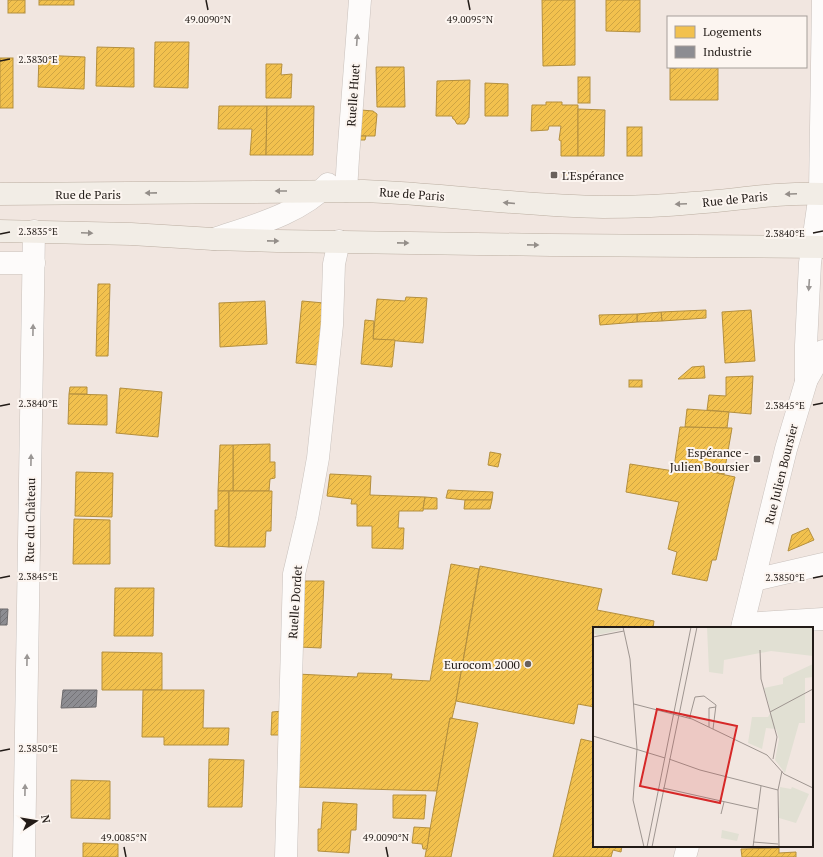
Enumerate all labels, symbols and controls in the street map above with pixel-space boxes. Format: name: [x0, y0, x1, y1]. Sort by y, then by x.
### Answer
text: 49.0090°N: [185, 13, 232, 26]
text: 49.0095°N: [447, 13, 494, 26]
legend: [667, 16, 807, 68]
text: Logements: [703, 24, 762, 39]
one-way arrow: [354, 34, 360, 46]
text: Industrie: [703, 44, 752, 59]
text: 2.3830°E: [18, 53, 58, 66]
street label: Ruelle Huet: [343, 63, 363, 127]
place label: L'Espérance: [562, 168, 624, 183]
marker: L'Espérance: [549, 170, 559, 180]
street label: Rue de Paris: [379, 184, 445, 204]
street label: Rue de Paris: [55, 187, 121, 202]
one-way arrow: [274, 188, 287, 194]
street label: Rue de Paris: [702, 188, 768, 210]
one-way arrow: [145, 190, 157, 197]
one-way arrow: [784, 191, 797, 197]
one-way arrow: [503, 200, 515, 206]
one-way arrow: [674, 201, 687, 207]
text: 2.3835°E: [18, 225, 58, 238]
text: 2.3840°E: [765, 227, 805, 240]
one-way arrow: [81, 230, 94, 236]
one-way arrow: [267, 237, 279, 244]
one-way arrow: [397, 240, 410, 246]
one-way arrow: [527, 242, 540, 248]
one-way arrow: [805, 279, 812, 292]
one-way arrow: [30, 323, 36, 336]
text: 2.3840°E: [18, 397, 58, 410]
text: 2.3845°E: [765, 399, 805, 412]
street label: Rue Julien Boursier: [761, 422, 801, 526]
place label: Espérance - Julien Boursier: [670, 445, 749, 474]
one-way arrow: [27, 454, 34, 466]
marker: Espérance - Julien Boursier: [752, 454, 762, 464]
street label: Rue du Château: [22, 478, 38, 562]
street label: Ruelle Dordet: [285, 564, 305, 639]
text: 2.3845°E: [18, 570, 58, 583]
text: 2.3850°E: [765, 571, 805, 584]
inset map: [593, 627, 813, 847]
one-way arrow: [24, 653, 30, 666]
place label: Eurocom 2000: [444, 657, 520, 672]
marker: Eurocom 2000: [523, 659, 533, 669]
text: 2.3850°E: [18, 742, 58, 755]
one-way arrow: [22, 783, 28, 796]
north arrow: [16, 801, 56, 841]
text: N: [38, 813, 54, 825]
text: 49.0085°N: [101, 831, 148, 844]
text: 49.0090°N: [363, 831, 410, 844]

